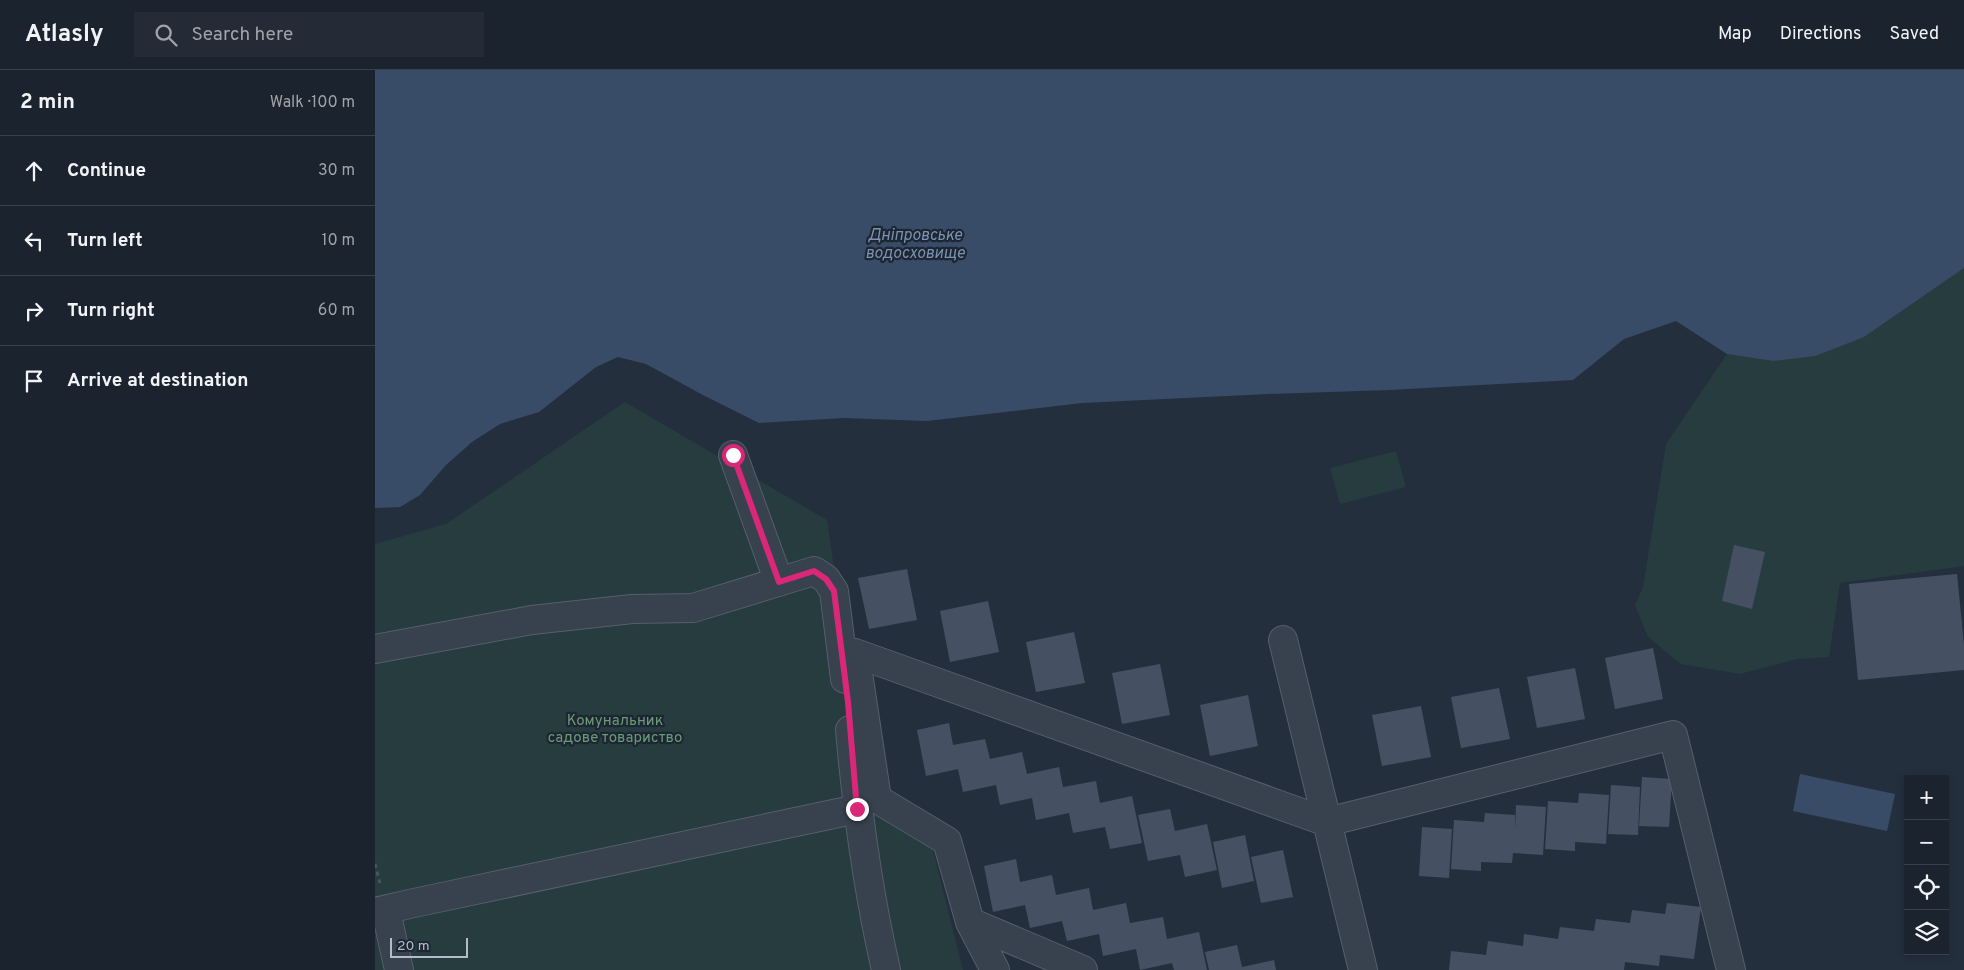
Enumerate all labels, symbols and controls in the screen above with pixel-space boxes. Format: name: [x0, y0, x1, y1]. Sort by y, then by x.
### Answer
search box: [134, 12, 484, 57]
text: Atlasly: [25, 20, 104, 50]
icon: search: [152, 21, 180, 49]
text: Search here: [192, 23, 293, 47]
text: Map: [1718, 23, 1752, 46]
text: Directions: [1780, 23, 1862, 46]
text: Saved: [1890, 23, 1939, 46]
text: 2 min: [20, 89, 75, 116]
text: Walk · 100 m: [270, 93, 355, 113]
icon: ahead: [20, 157, 48, 185]
text: Continue: [67, 159, 146, 183]
text: 30 m: [318, 161, 355, 181]
water label: Дніпровське водосховище: [865, 226, 965, 264]
icon: left: [20, 227, 48, 255]
text: Turn left: [67, 229, 143, 253]
text: 10 m: [321, 231, 355, 251]
icon: right: [20, 297, 48, 325]
text: Turn right: [67, 299, 155, 323]
text: 60 m: [318, 301, 355, 321]
icon: arrive: [20, 367, 48, 395]
text: Arrive at destination: [67, 369, 248, 393]
route start: [722, 444, 745, 467]
park label: Комунальник садове товариство: [548, 712, 682, 748]
map controls: [1904, 775, 1949, 955]
button: +: [1904, 775, 1949, 820]
route end: [846, 798, 869, 821]
button: −: [1904, 820, 1949, 865]
button: locate: [1904, 865, 1949, 910]
button: layers: [1904, 910, 1949, 955]
scale bar: [390, 935, 467, 958]
text: 20 m: [397, 938, 430, 955]

